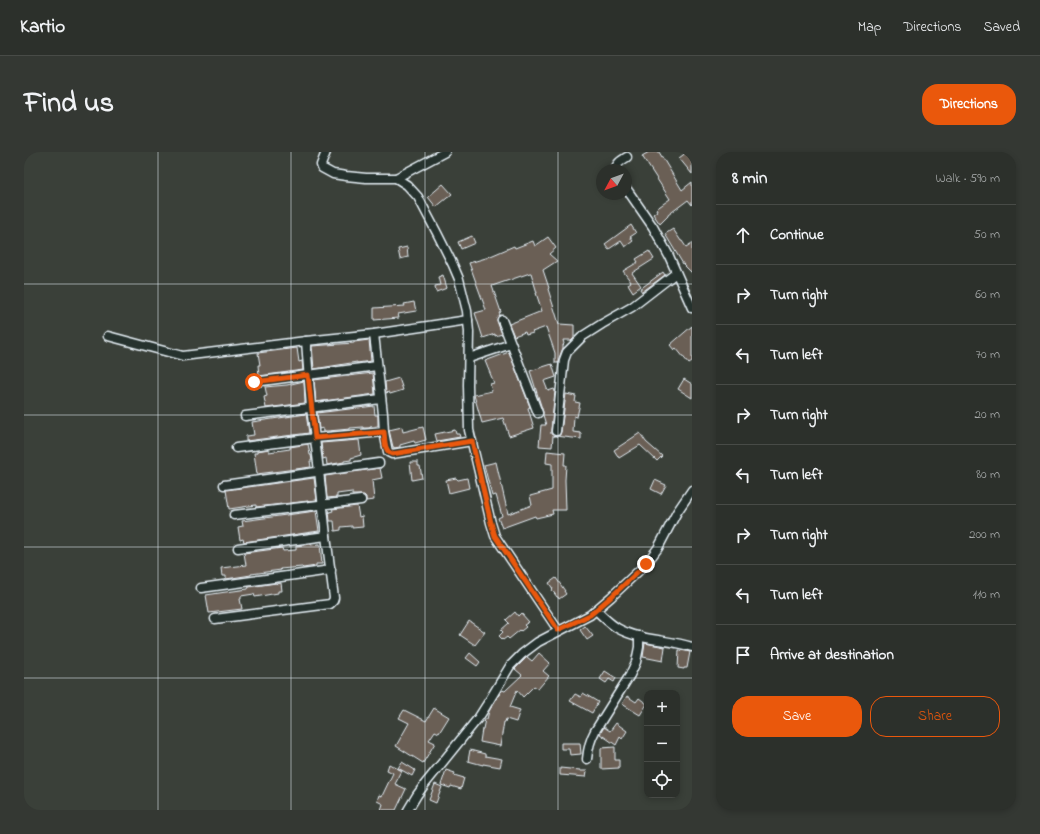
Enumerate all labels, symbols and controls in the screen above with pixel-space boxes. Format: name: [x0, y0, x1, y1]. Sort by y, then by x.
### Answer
text: Kartio: [20, 14, 65, 41]
text: Map: [858, 17, 881, 38]
text: Directions: [903, 17, 961, 38]
text: Saved: [983, 17, 1020, 38]
text: Find us: [24, 84, 114, 125]
button: Directions: [922, 84, 1016, 125]
north arrow: [596, 164, 632, 200]
text: 8 min: [732, 166, 767, 191]
text: Walk · 590 m: [935, 169, 1000, 188]
icon: ahead: [732, 224, 754, 246]
text: Continue: [770, 224, 824, 246]
text: 50 m: [974, 225, 1000, 244]
icon: right: [732, 284, 754, 306]
text: Turn right: [770, 284, 828, 306]
text: 60 m: [975, 285, 1000, 304]
icon: left: [732, 344, 754, 366]
text: Turn left: [770, 344, 823, 366]
text: 70 m: [976, 345, 1000, 364]
route start: [245, 373, 263, 391]
icon: right: [732, 404, 754, 426]
text: Turn right: [770, 404, 828, 426]
text: 20 m: [975, 405, 1000, 424]
icon: left: [732, 464, 754, 486]
text: Turn left: [770, 464, 823, 486]
text: 80 m: [976, 465, 1000, 484]
icon: right: [732, 524, 754, 546]
text: Turn right: [770, 524, 828, 546]
text: 200 m: [969, 525, 1000, 544]
route end: [637, 555, 655, 573]
icon: left: [732, 584, 754, 606]
text: Turn left: [770, 584, 823, 606]
text: 110 m: [973, 585, 1000, 604]
icon: arrive: [732, 644, 754, 666]
text: Arrive at destination: [770, 644, 894, 666]
map controls: [644, 690, 680, 798]
button: +: [644, 690, 680, 726]
button: Save: [732, 696, 862, 737]
button: Share: [870, 696, 1000, 737]
button: −: [644, 726, 680, 762]
button: locate: [644, 762, 680, 798]

